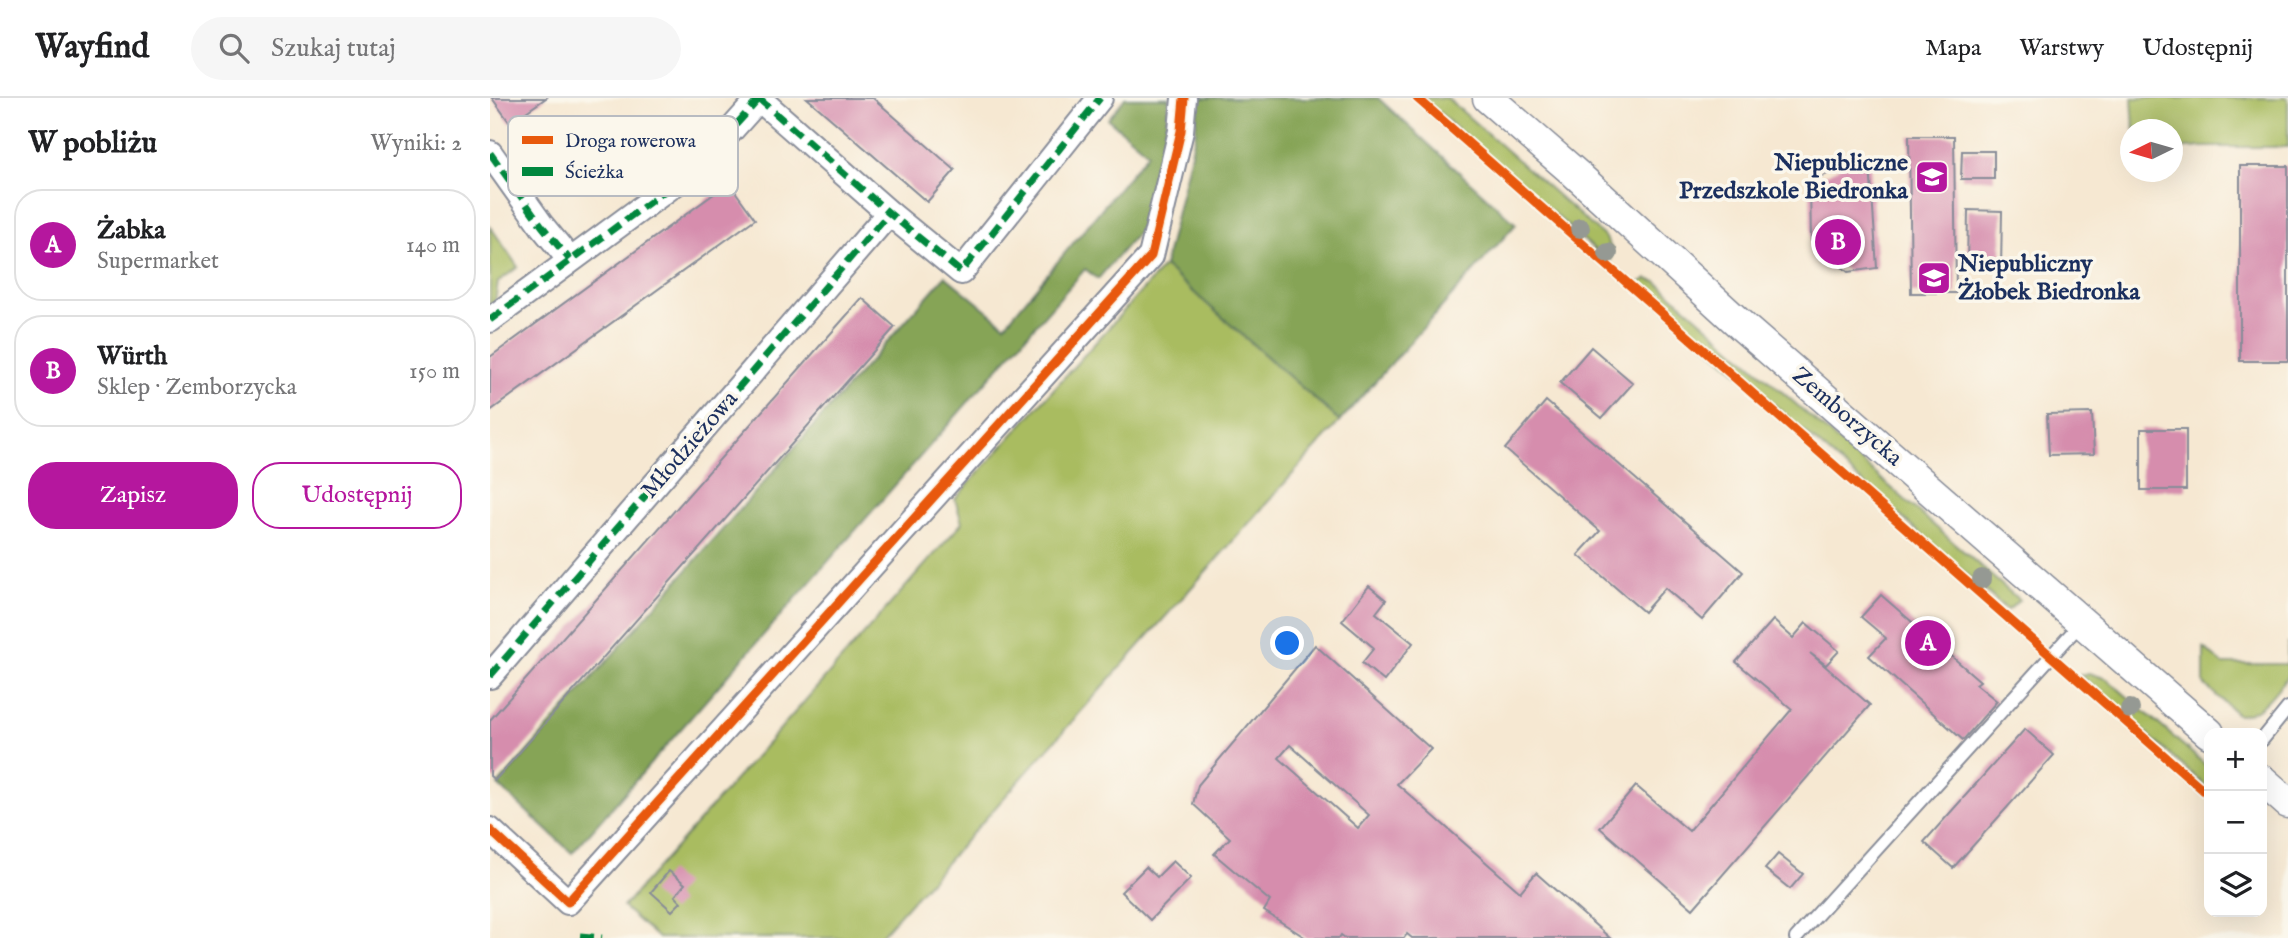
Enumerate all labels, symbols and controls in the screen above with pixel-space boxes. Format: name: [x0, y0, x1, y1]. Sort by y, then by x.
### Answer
search box: [191, 17, 681, 80]
text: Wayfind: [35, 27, 149, 69]
icon: search: [215, 29, 253, 67]
text: Szukaj tutaj: [271, 32, 396, 65]
text: Mapa: [1925, 33, 1981, 64]
text: Warstwy: [2019, 33, 2104, 64]
text: Udostępnij: [2142, 33, 2253, 64]
legend: [508, 116, 738, 196]
north arrow: [2120, 119, 2183, 182]
text: W pobliżu: [28, 125, 157, 163]
text: Wyniki: 2: [370, 129, 462, 158]
text: Droga rowerowa: [565, 130, 697, 154]
place label: Niepubliczne Przedszkole Biedronka: [1679, 148, 1909, 207]
school or university icon: Niepubliczne Przedszkole Biedronka: [1913, 158, 1951, 196]
text: Ścieżka: [565, 160, 625, 185]
text: Żabka: [97, 214, 165, 247]
pin: B: [1815, 216, 1861, 268]
text: A: [45, 231, 61, 260]
text: 140 m: [406, 231, 460, 260]
text: Supermarket: [97, 247, 219, 276]
place label: Niepubliczny Żłobek Biedronka: [1957, 249, 2140, 308]
school or university icon: Niepubliczny Żłobek Biedronka: [1915, 259, 1953, 297]
text: Würth: [97, 340, 167, 373]
text: B: [45, 357, 61, 386]
text: 150 m: [409, 357, 460, 386]
street label: Zemborzycka: [1785, 360, 1909, 474]
text: Sklep · Zemborzycka: [97, 373, 297, 402]
street label: Młodzieżowa: [635, 384, 746, 505]
button: Zapisz: [28, 462, 238, 529]
button: Udostępnij: [252, 462, 462, 529]
pin: A: [1905, 617, 1951, 669]
your location: [1270, 626, 1304, 660]
map controls: [2204, 728, 2267, 917]
button: +: [2204, 728, 2267, 791]
button: −: [2204, 791, 2267, 854]
button: layers: [2204, 854, 2267, 917]

